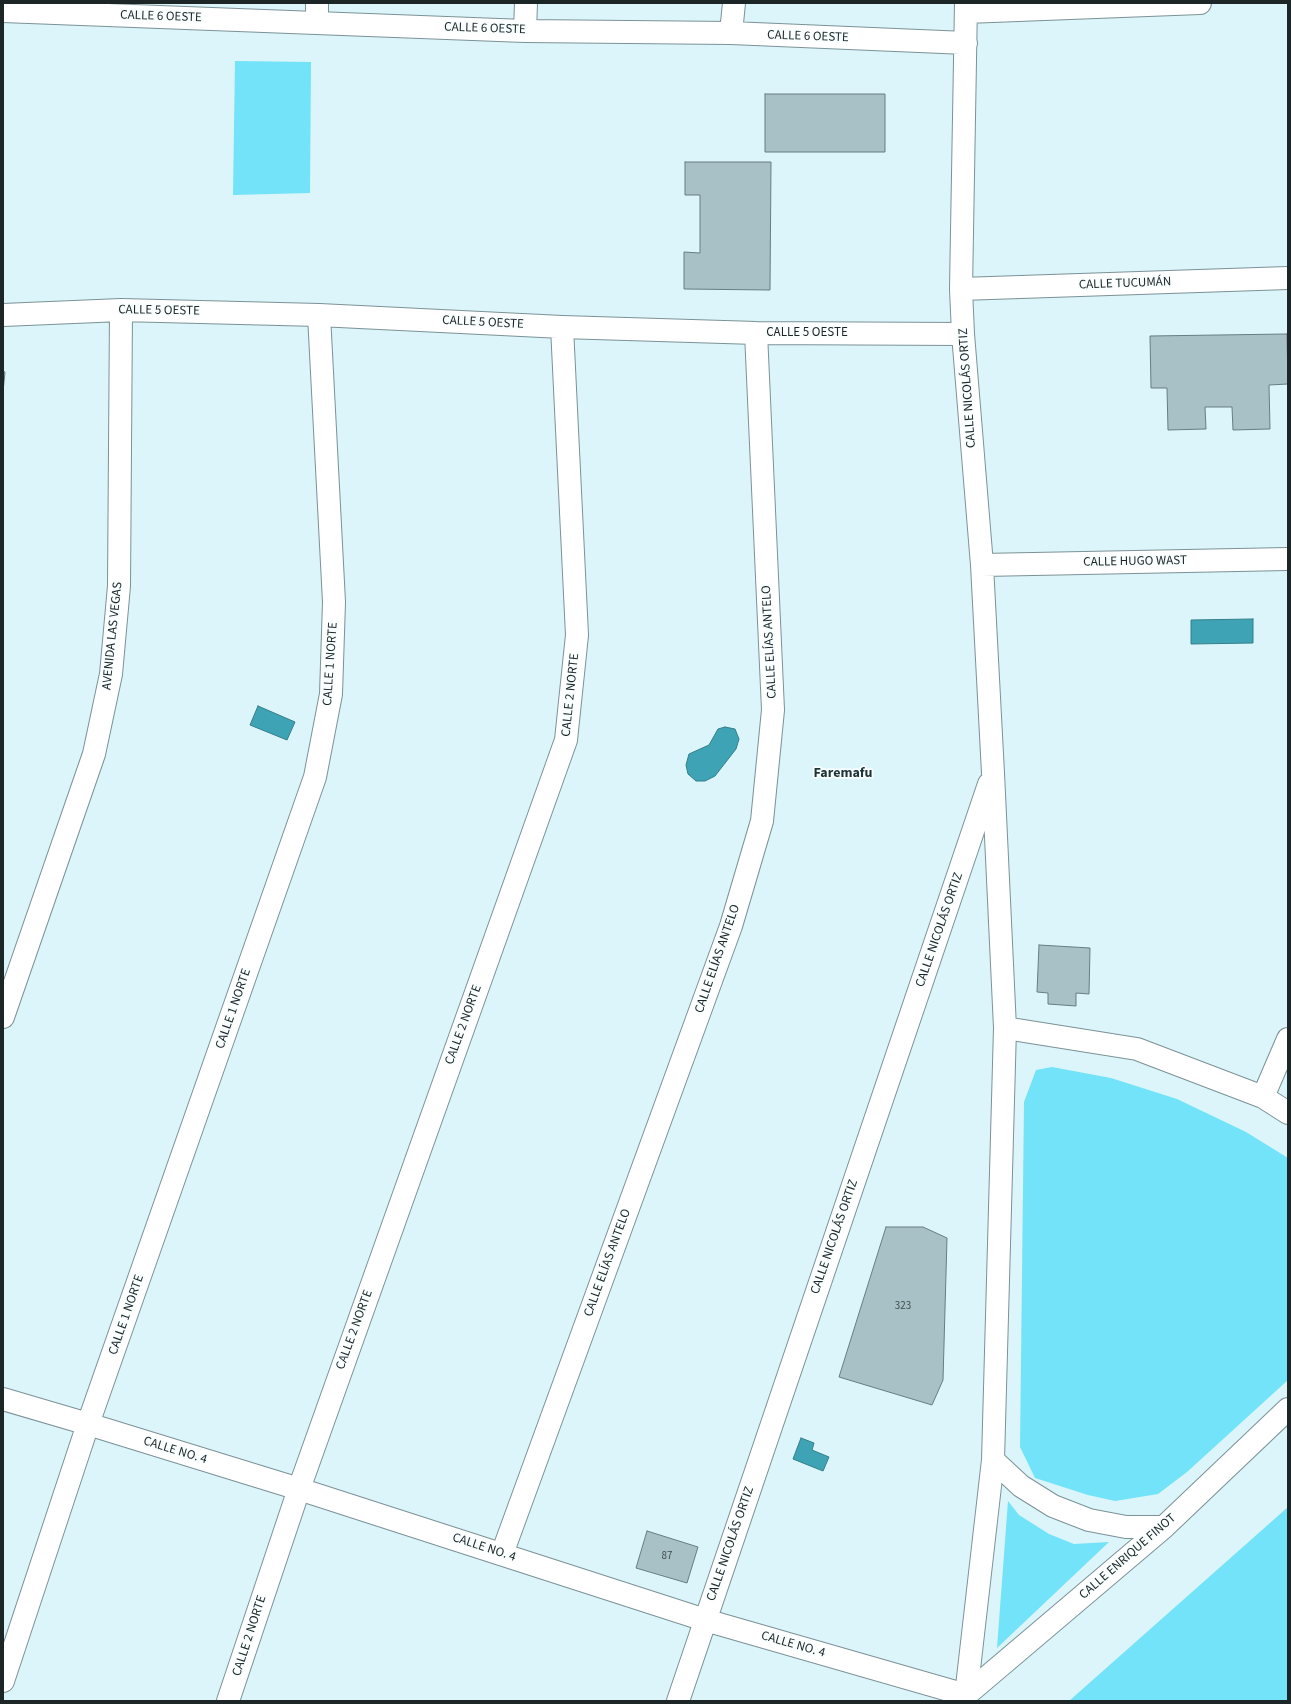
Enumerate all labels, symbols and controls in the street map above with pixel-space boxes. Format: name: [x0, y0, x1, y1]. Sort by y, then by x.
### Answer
street label: CALLE 6 OESTE: [120, 8, 202, 26]
street label: CALLE 6 OESTE: [444, 20, 526, 38]
street label: CALLE 6 OESTE: [767, 28, 849, 46]
street label: CALLE TUCUMÁN: [1079, 275, 1171, 293]
street label: CALLE 5 OESTE: [118, 302, 200, 320]
street label: CALLE 5 OESTE: [442, 313, 524, 333]
street label: CALLE 5 OESTE: [766, 325, 848, 341]
street label: CALLE NICOLÁS ORTIZ: [956, 327, 980, 449]
street label: CALLE HUGO WAST: [1083, 553, 1187, 571]
street label: AVENIDA LAS VEGAS: [100, 581, 126, 691]
street label: CALLE ELÍAS ANTELO: [759, 585, 781, 699]
street label: CALLE 1 NORTE: [320, 622, 342, 706]
street label: CALLE 2 NORTE: [559, 653, 583, 737]
district label: Faremafu: [814, 766, 872, 782]
street label: CALLE NICOLÁS ORTIZ: [913, 871, 967, 989]
street label: CALLE ELÍAS ANTELO: [692, 903, 744, 1015]
street label: CALLE 1 NORTE: [213, 967, 255, 1051]
street label: CALLE 2 NORTE: [442, 983, 486, 1067]
street label: CALLE NICOLÁS ORTIZ: [808, 1178, 862, 1296]
street label: CALLE ELÍAS ANTELO: [581, 1207, 635, 1319]
street label: CALLE 1 NORTE: [106, 1273, 148, 1357]
street label: CALLE 2 NORTE: [333, 1288, 377, 1372]
house number: 323: [895, 1300, 911, 1314]
street label: CALLE NO. 4: [141, 1434, 209, 1468]
street label: CALLE NICOLÁS ORTIZ: [704, 1485, 758, 1603]
street label: CALLE ENRIQUE FINOT: [1077, 1511, 1179, 1603]
street label: CALLE NO. 4: [450, 1530, 518, 1566]
house number: 87: [662, 1550, 672, 1564]
street label: CALLE 2 NORTE: [230, 1594, 270, 1678]
street label: CALLE NO. 4: [759, 1628, 827, 1662]

